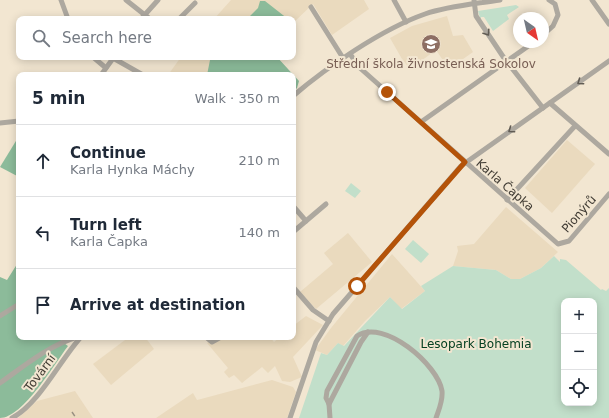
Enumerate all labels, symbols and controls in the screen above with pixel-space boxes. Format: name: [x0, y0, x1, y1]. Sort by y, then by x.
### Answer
north arrow: [513, 12, 549, 48]
search box: [16, 16, 296, 60]
icon: search: [30, 27, 52, 49]
text: Search here: [62, 29, 152, 47]
one-way arrow: [483, 29, 490, 36]
school or university icon: Střední škola živnostenská Sokolov: [420, 33, 442, 55]
place label: Střední škola živnostenská Sokolov: [326, 57, 536, 71]
one-way arrow: [577, 77, 584, 84]
route end: [378, 83, 396, 101]
text: 5 min: [32, 88, 85, 108]
text: Walk · 350 m: [195, 91, 280, 106]
one-way arrow: [509, 125, 516, 132]
text: Continue: [70, 144, 146, 162]
icon: ahead: [32, 150, 54, 172]
text: 210 m: [238, 153, 280, 168]
street label: Karla Čapka: [473, 155, 537, 214]
text: Karla Hynka Máchy: [70, 162, 195, 177]
street label: Pionýrů: [559, 192, 599, 236]
text: Turn left: [70, 216, 142, 234]
icon: left: [32, 222, 54, 244]
text: 140 m: [238, 225, 280, 240]
text: Karla Čapka: [70, 234, 148, 249]
route start: [348, 277, 366, 295]
icon: arrive: [32, 294, 54, 316]
text: Arrive at destination: [70, 296, 245, 314]
map controls: [561, 298, 597, 406]
button: +: [561, 298, 597, 334]
button: −: [561, 334, 597, 370]
park label: Lesopark Bohemia: [420, 337, 532, 351]
street label: Tovární: [21, 351, 59, 395]
button: locate: [561, 370, 597, 406]

